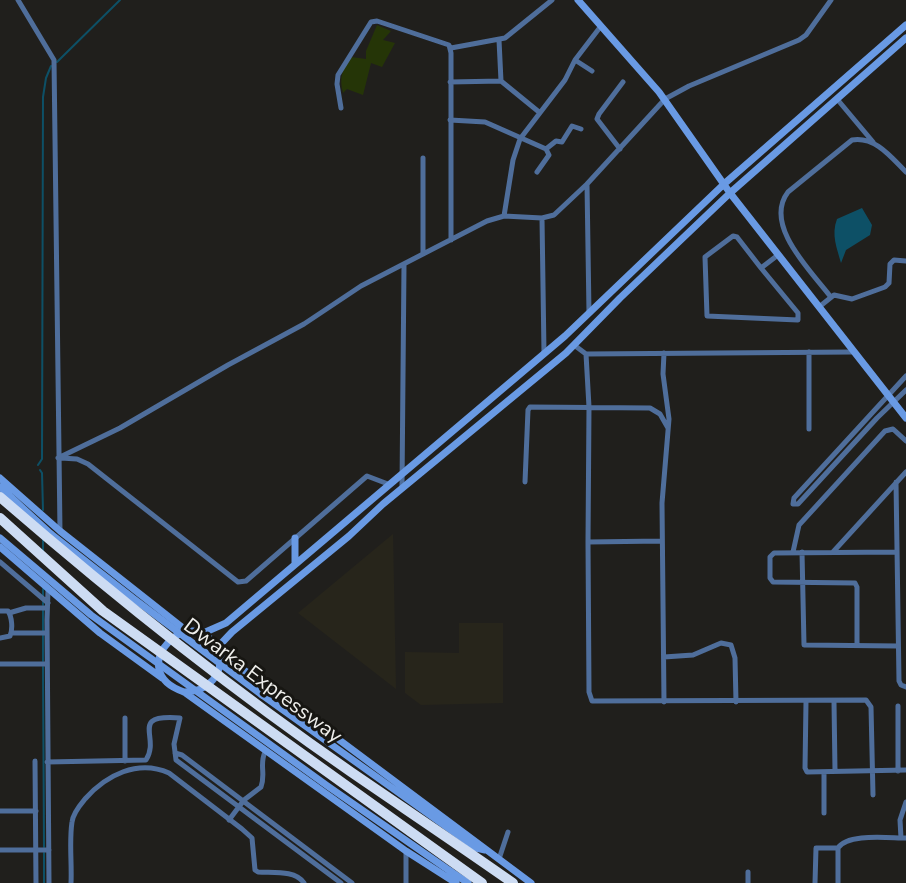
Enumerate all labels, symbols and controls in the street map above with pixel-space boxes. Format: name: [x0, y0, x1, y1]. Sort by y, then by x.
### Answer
street label: Dwarka Expressway: [178, 614, 346, 750]

